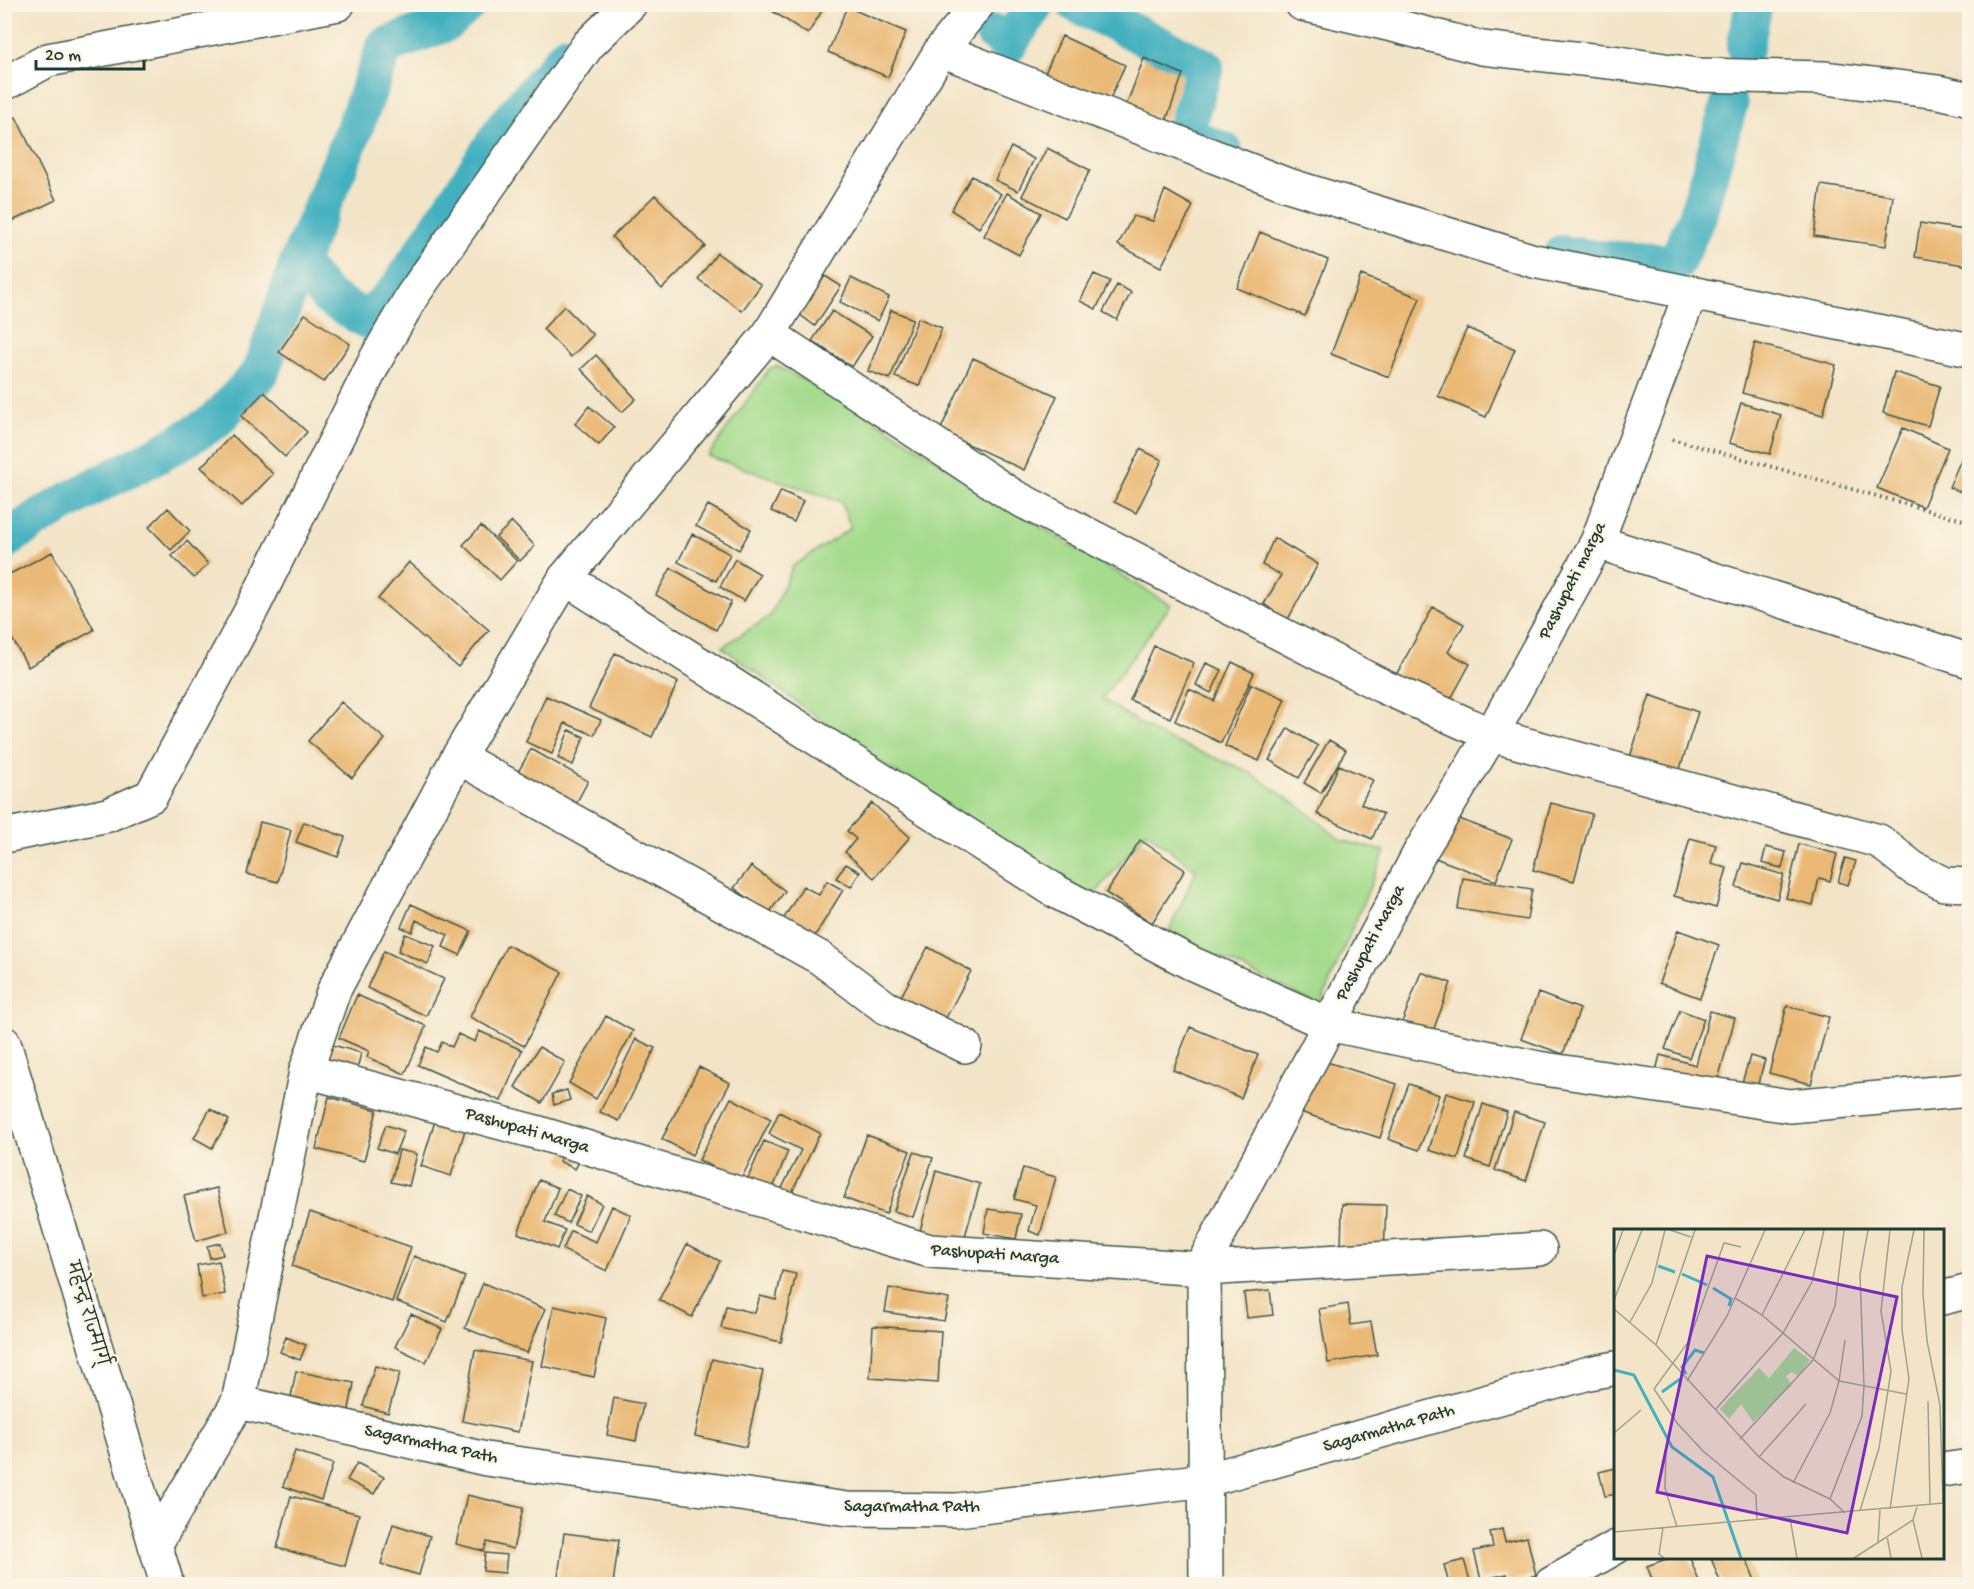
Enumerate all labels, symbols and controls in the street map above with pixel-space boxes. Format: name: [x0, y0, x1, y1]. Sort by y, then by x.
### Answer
scale bar: [36, 33, 144, 71]
text: 20 m: [45, 46, 81, 67]
street label: Pashupati marga: [1534, 518, 1612, 644]
street label: Pashupati Marga: [1331, 881, 1411, 1005]
street label: Pashupati Marga: [462, 1103, 592, 1159]
inset map: [1614, 1229, 1944, 1559]
street label: Pashupati Marga: [929, 1240, 1061, 1270]
street label: महेन्द्र राज्मार्ग्: [60, 1256, 120, 1370]
street label: Sagarmatha Path: [1321, 1400, 1458, 1458]
street label: Sagarmatha Path: [362, 1421, 500, 1469]
street label: Sagarmatha Path: [844, 1497, 980, 1518]

